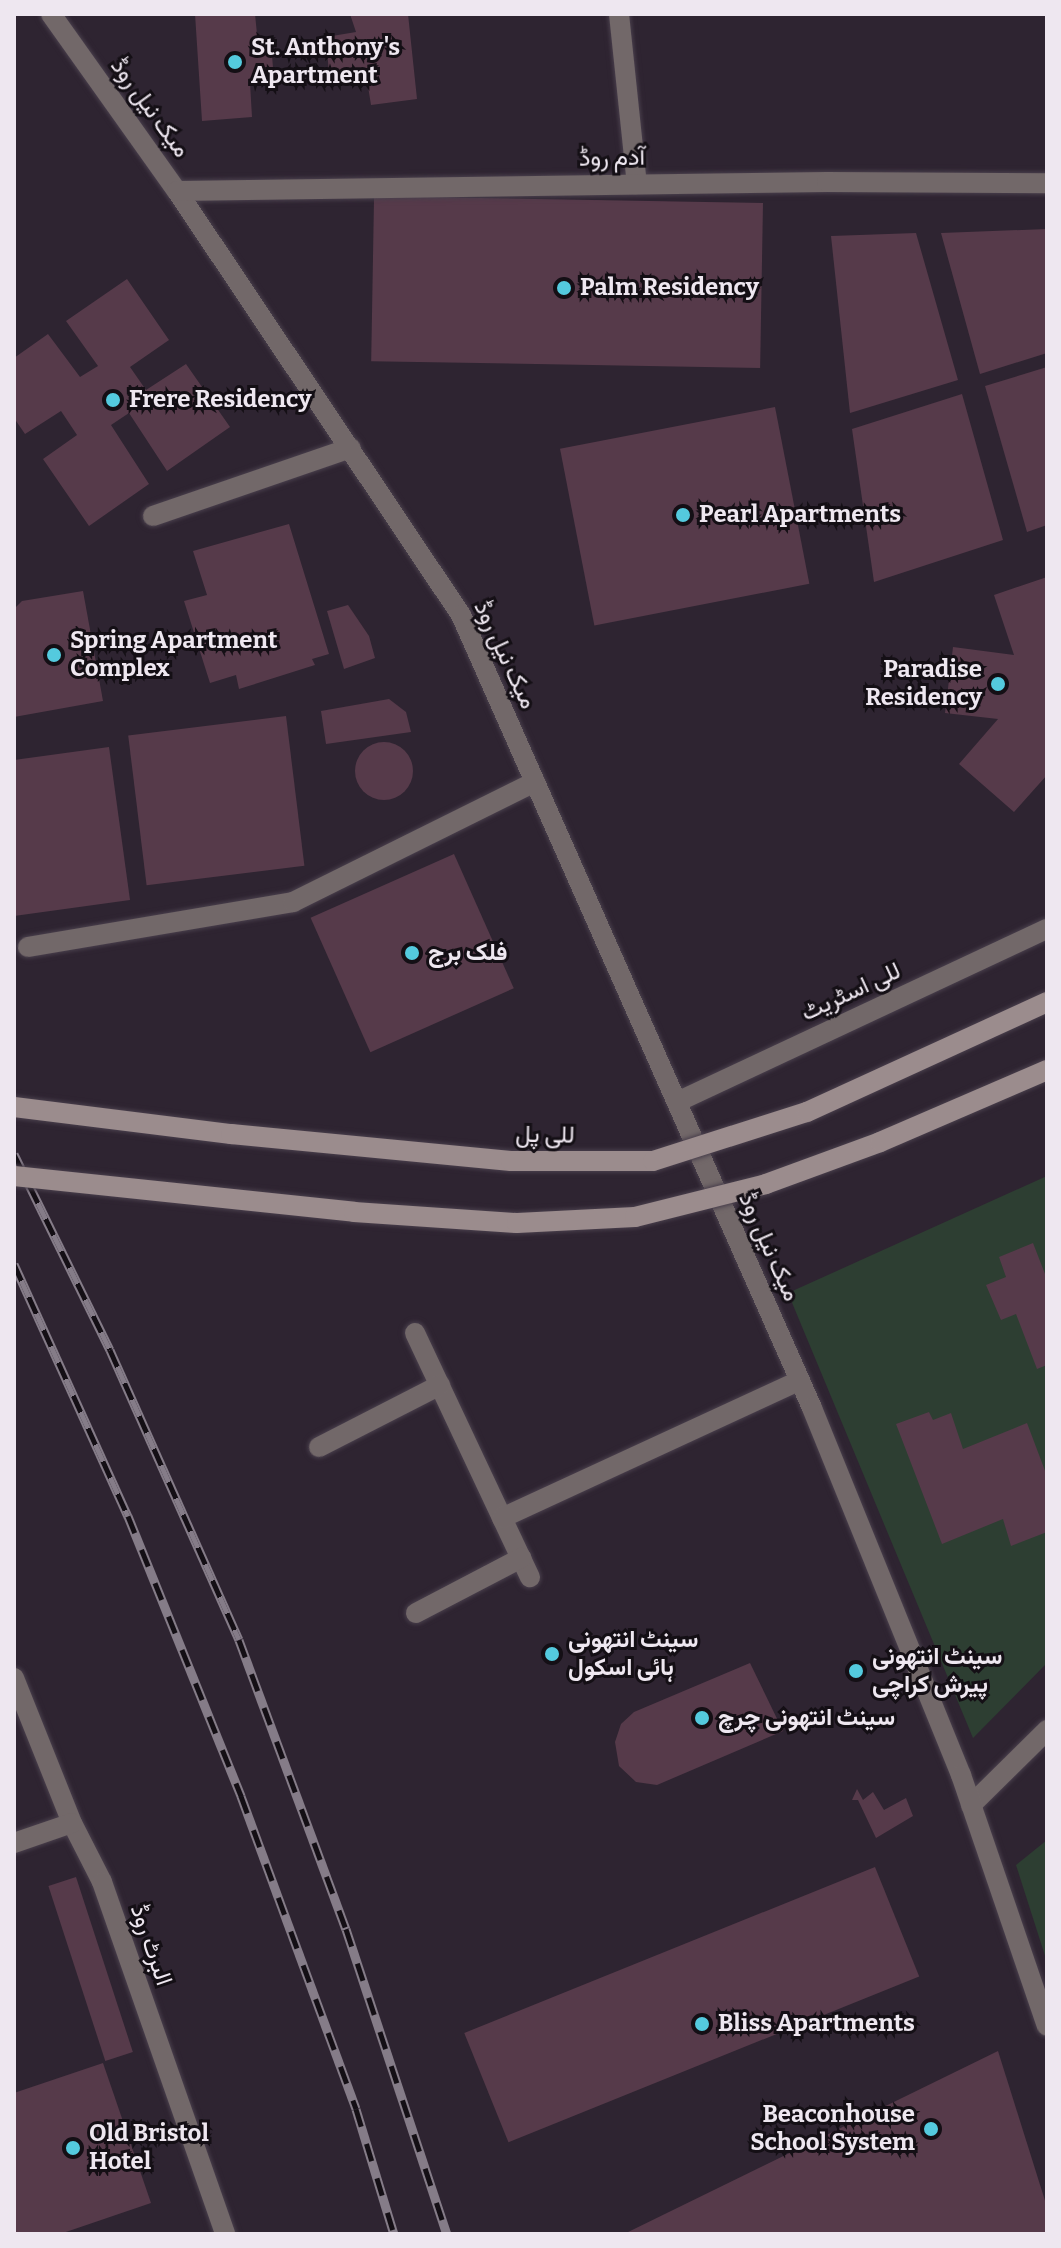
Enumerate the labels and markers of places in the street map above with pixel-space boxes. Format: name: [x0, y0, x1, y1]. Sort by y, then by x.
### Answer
place label: St. Anthony's Apartment: [251, 34, 400, 90]
marker: St. Anthony's Apartment: [226, 53, 244, 71]
place label: Palm Residency: [580, 274, 759, 302]
marker: Palm Residency: [555, 279, 573, 297]
place label: Frere Residency: [129, 386, 312, 414]
marker: Frere Residency: [104, 391, 122, 409]
place label: Pearl Apartments: [699, 501, 901, 529]
marker: Pearl Apartments: [674, 506, 692, 524]
place label: Spring Apartment Complex: [70, 627, 277, 683]
marker: Spring Apartment Complex: [45, 646, 63, 664]
place label: Paradise Residency: [865, 656, 982, 712]
marker: Paradise Residency: [989, 675, 1007, 693]
place label: فلک برج: [428, 939, 507, 967]
marker: فلک برج: [403, 944, 421, 962]
place label: سینٹ انتھونی ہائی اسکول: [568, 1626, 698, 1682]
place label: سینٹ انتھونی پیرش کراچی: [872, 1643, 1002, 1699]
marker: سینٹ انتھونی ہائی اسکول: [543, 1645, 561, 1663]
marker: سینٹ انتھونی پیرش کراچی: [847, 1662, 865, 1680]
place label: سینٹ انتھونی چرچ: [718, 1704, 895, 1732]
marker: سینٹ انتھونی چرچ: [693, 1709, 711, 1727]
place label: Bliss Apartments: [718, 2010, 915, 2038]
marker: Bliss Apartments: [693, 2015, 711, 2033]
place label: Beaconhouse School System: [750, 2101, 915, 2157]
place label: Old Bristol Hotel: [89, 2120, 209, 2176]
marker: Beaconhouse School System: [922, 2120, 940, 2138]
marker: Old Bristol Hotel: [64, 2139, 82, 2157]

